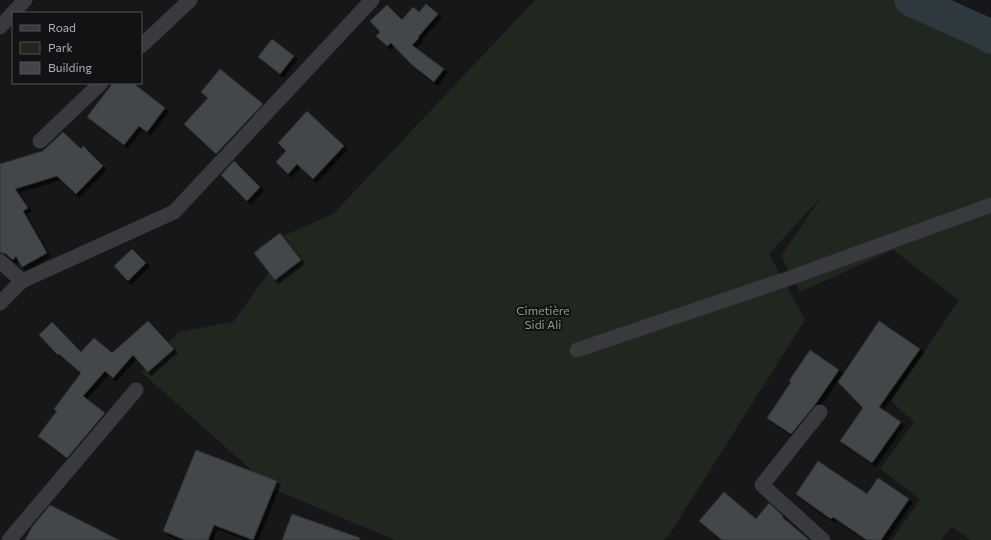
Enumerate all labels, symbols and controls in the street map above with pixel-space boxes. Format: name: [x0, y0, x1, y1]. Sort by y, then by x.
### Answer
legend: [12, 12, 142, 84]
text: Road: [48, 20, 76, 34]
text: Park: [48, 40, 74, 54]
text: Building: [48, 60, 92, 74]
park label: Cimetière Sidi Ali: [516, 303, 570, 331]

